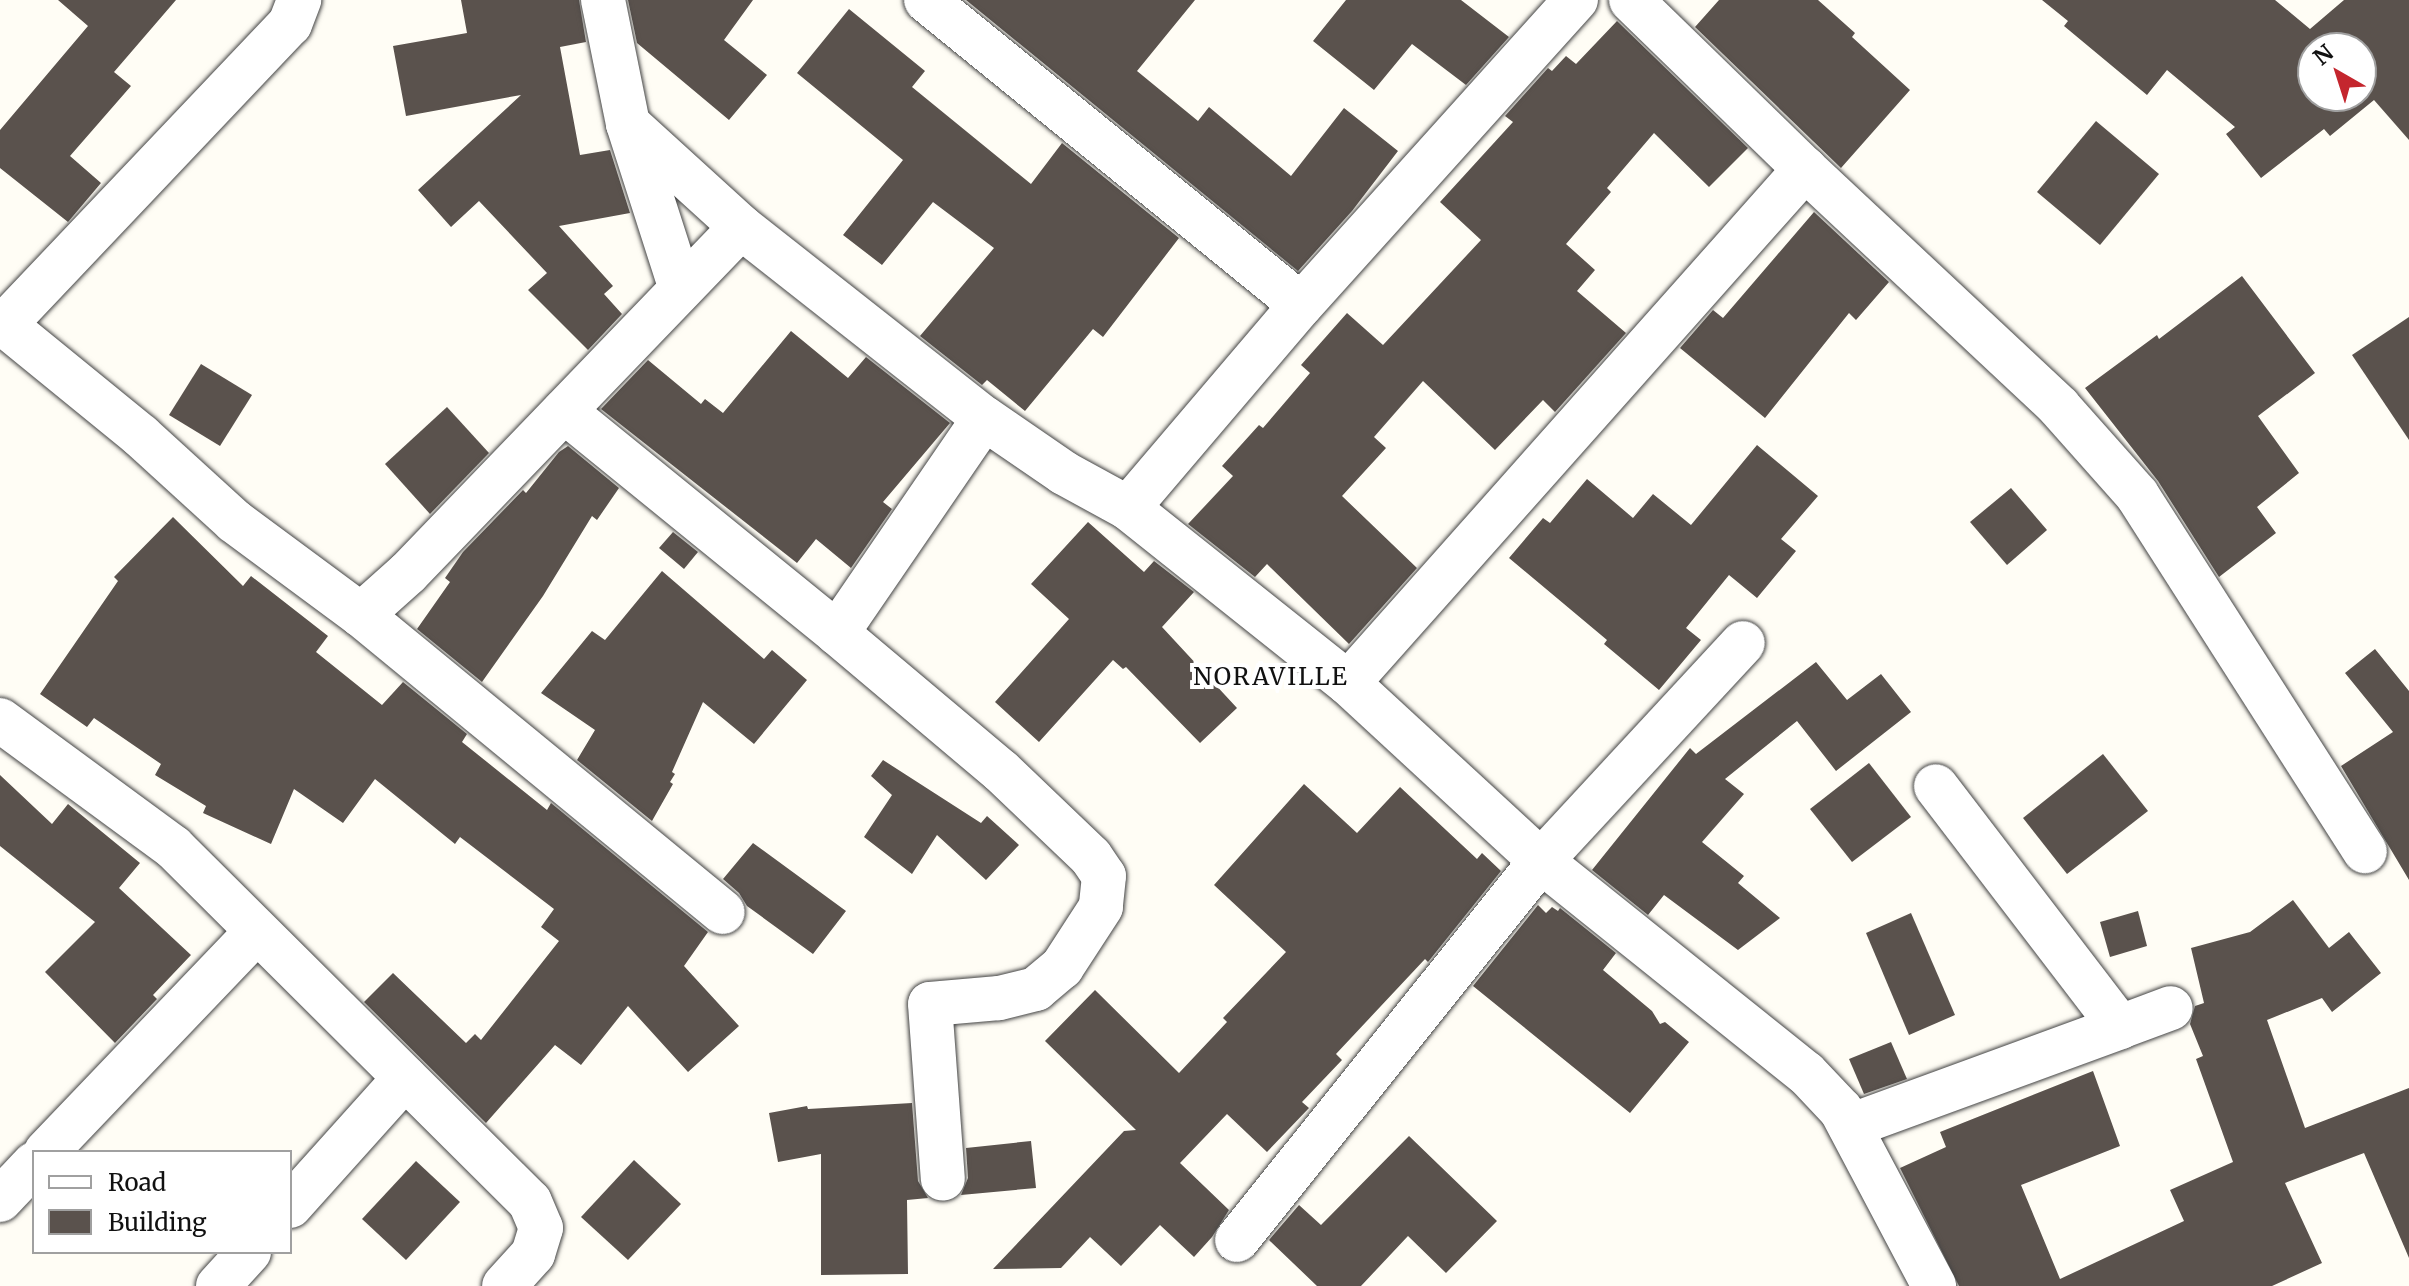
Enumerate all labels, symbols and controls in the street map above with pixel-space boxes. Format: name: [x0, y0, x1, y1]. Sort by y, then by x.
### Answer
north arrow: [2297, 32, 2377, 112]
text: N: [2308, 39, 2339, 71]
district label: NORAVILLE: [1193, 663, 1349, 691]
legend: [32, 1150, 292, 1254]
text: Road: [108, 1167, 166, 1198]
text: Building: [108, 1207, 207, 1238]

